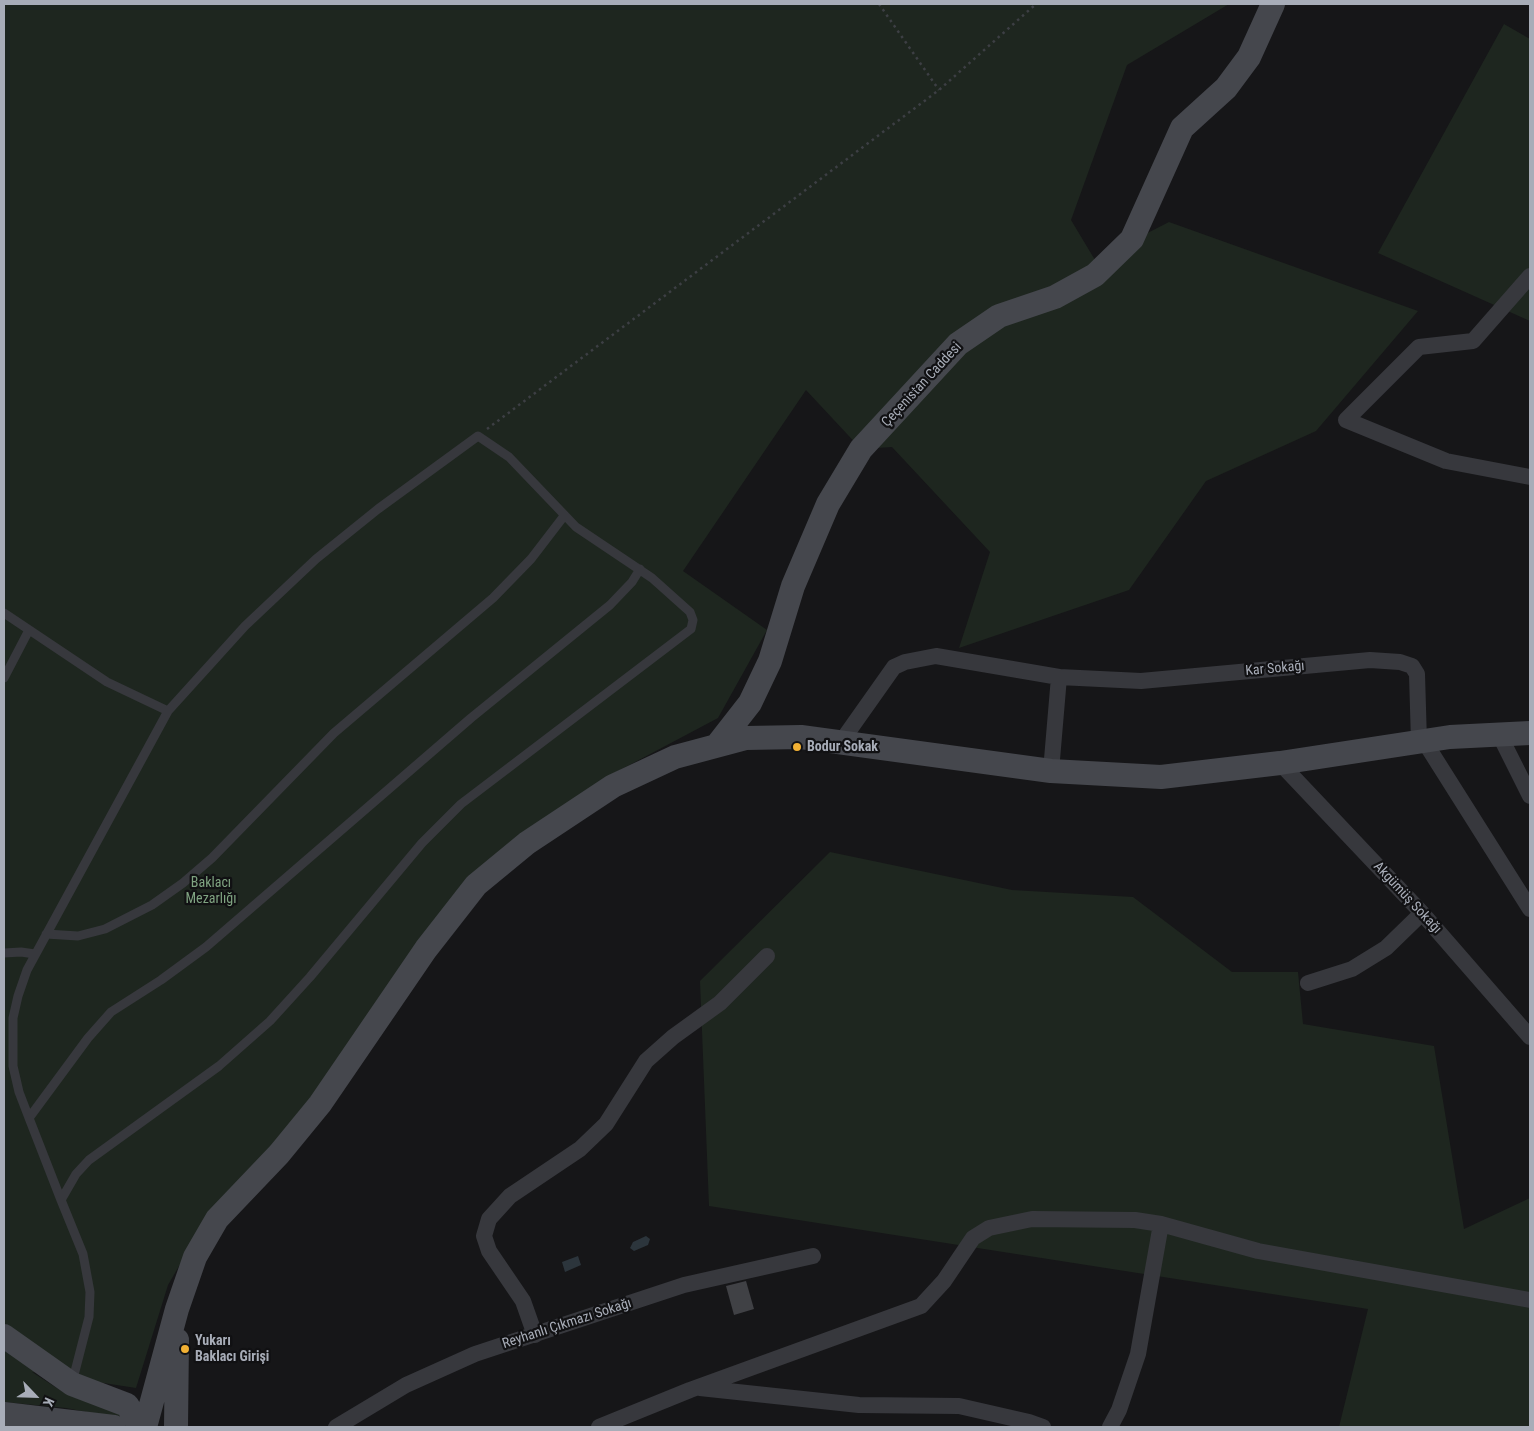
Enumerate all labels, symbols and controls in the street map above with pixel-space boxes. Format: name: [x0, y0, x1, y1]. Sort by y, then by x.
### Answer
street label: Çeçenistan Caddesi: [879, 339, 965, 431]
street label: Kar Sokağı: [1245, 658, 1305, 680]
place label: Bodur Sokak: [807, 739, 878, 755]
marker: Bodur Sokak: [791, 741, 803, 753]
street label: Akgümüş Sokağı: [1369, 859, 1445, 937]
park label: Baklacı Mezarlığı: [186, 875, 236, 908]
street label: Reyhanlı Çıkmazı Sokağı: [500, 1295, 634, 1353]
place label: Yukarı Baklacı Girişi: [195, 1333, 269, 1365]
marker: Yukarı Baklacı Girişi: [179, 1343, 191, 1355]
north arrow: [10, 1371, 60, 1421]
text: K: [40, 1395, 58, 1409]

